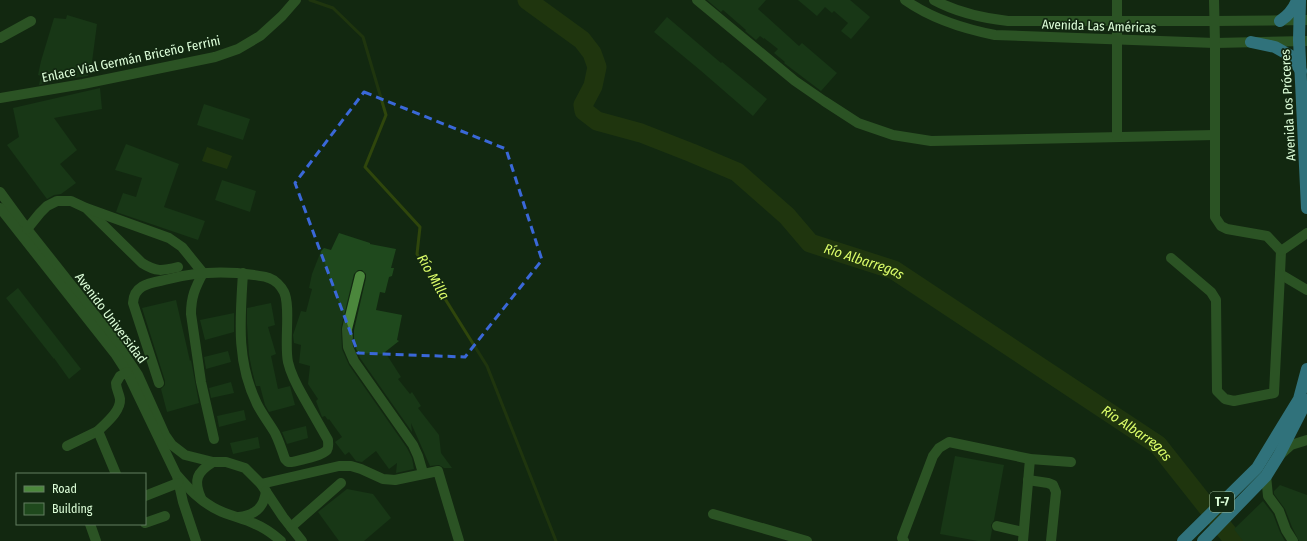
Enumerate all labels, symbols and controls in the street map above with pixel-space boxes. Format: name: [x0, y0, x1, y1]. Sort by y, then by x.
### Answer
street label: Avenida Las Américas: [1042, 17, 1157, 36]
street label: Enlace Vial Germán Briceño Ferrini: [40, 33, 222, 85]
street label: Avenida Los Próceres: [1278, 48, 1298, 161]
water label: Río Albarregas: [822, 240, 908, 283]
water label: Río Milla: [413, 251, 453, 303]
street label: Avenido Universidad: [72, 270, 150, 366]
water label: Río Albarregas: [1098, 402, 1176, 464]
legend: [16, 473, 146, 525]
text: Road: [52, 482, 77, 496]
road number: T-7: [1210, 492, 1234, 512]
text: Building: [52, 502, 93, 516]

